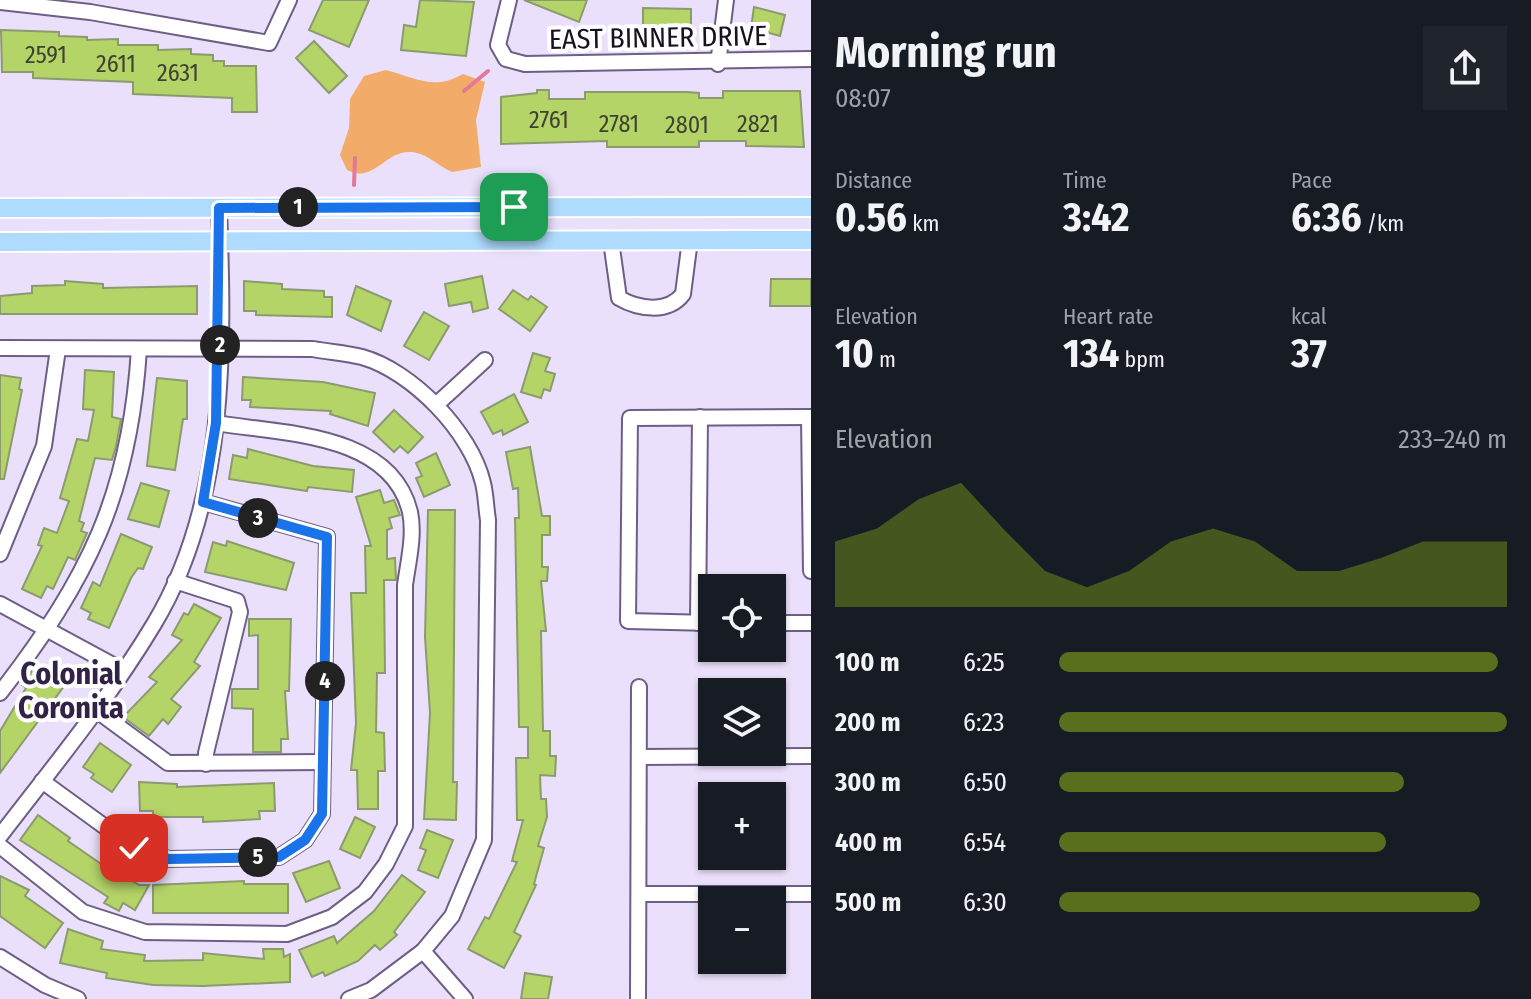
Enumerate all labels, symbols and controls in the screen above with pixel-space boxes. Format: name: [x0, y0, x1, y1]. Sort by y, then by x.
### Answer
street label: EAST BINNER DRIVE: [548, 19, 768, 56]
text: Morning run: [835, 26, 1057, 79]
button: share: [1423, 26, 1507, 110]
house number: 2591: [25, 41, 67, 69]
house number: 2611: [96, 50, 136, 78]
house number: 2631: [157, 59, 199, 87]
text: 08:07: [835, 83, 891, 114]
house number: 2761: [529, 106, 569, 134]
house number: 2781: [599, 110, 639, 138]
house number: 2821: [737, 110, 779, 138]
house number: 2801: [665, 111, 709, 139]
text: Distance: [835, 167, 912, 194]
text: Time: [1063, 167, 1107, 194]
text: Pace: [1291, 167, 1332, 194]
pin: [480, 173, 548, 241]
icon: arrive: [492, 185, 536, 229]
pin: 1: [278, 187, 318, 227]
text: 1: [293, 193, 303, 220]
text: 0.56: [835, 194, 907, 242]
text: 3:42: [1063, 194, 1130, 242]
text: 6:36: [1291, 194, 1362, 242]
text: km: [907, 210, 939, 237]
text: /km: [1362, 210, 1404, 237]
text: Elevation: [835, 303, 918, 330]
text: Heart rate: [1063, 303, 1153, 330]
text: kcal: [1291, 303, 1327, 330]
pin: 2: [200, 325, 240, 365]
text: 10: [835, 330, 874, 378]
text: 134: [1063, 330, 1119, 378]
text: 37: [1291, 330, 1327, 378]
text: 2: [215, 331, 225, 358]
text: m: [874, 346, 896, 373]
text: bpm: [1119, 346, 1165, 373]
text: Elevation: [835, 424, 933, 455]
text: 233–240 m: [1398, 424, 1507, 455]
pin: 3: [238, 498, 278, 538]
text: 3: [253, 504, 263, 531]
map controls: [698, 574, 786, 974]
button: locate: [698, 574, 786, 662]
text: 100 m: [835, 647, 900, 678]
text: 6:25: [963, 647, 1005, 678]
district label: Colonial Coronita: [18, 656, 124, 726]
pin: 4: [305, 661, 345, 701]
text: 4: [319, 667, 331, 694]
button: layers: [698, 678, 786, 766]
text: 200 m: [835, 707, 901, 738]
text: 6:23: [963, 707, 1005, 738]
text: 300 m: [835, 767, 901, 798]
text: 6:50: [963, 767, 1007, 798]
button: +: [698, 782, 786, 870]
pin: [100, 814, 168, 882]
icon: check: [112, 826, 156, 870]
text: 400 m: [835, 827, 902, 858]
text: 6:54: [963, 827, 1006, 858]
pin: 5: [238, 837, 278, 877]
text: 5: [253, 843, 263, 870]
button: −: [698, 886, 786, 974]
text: 500 m: [835, 887, 901, 918]
text: 6:30: [963, 887, 1007, 918]

